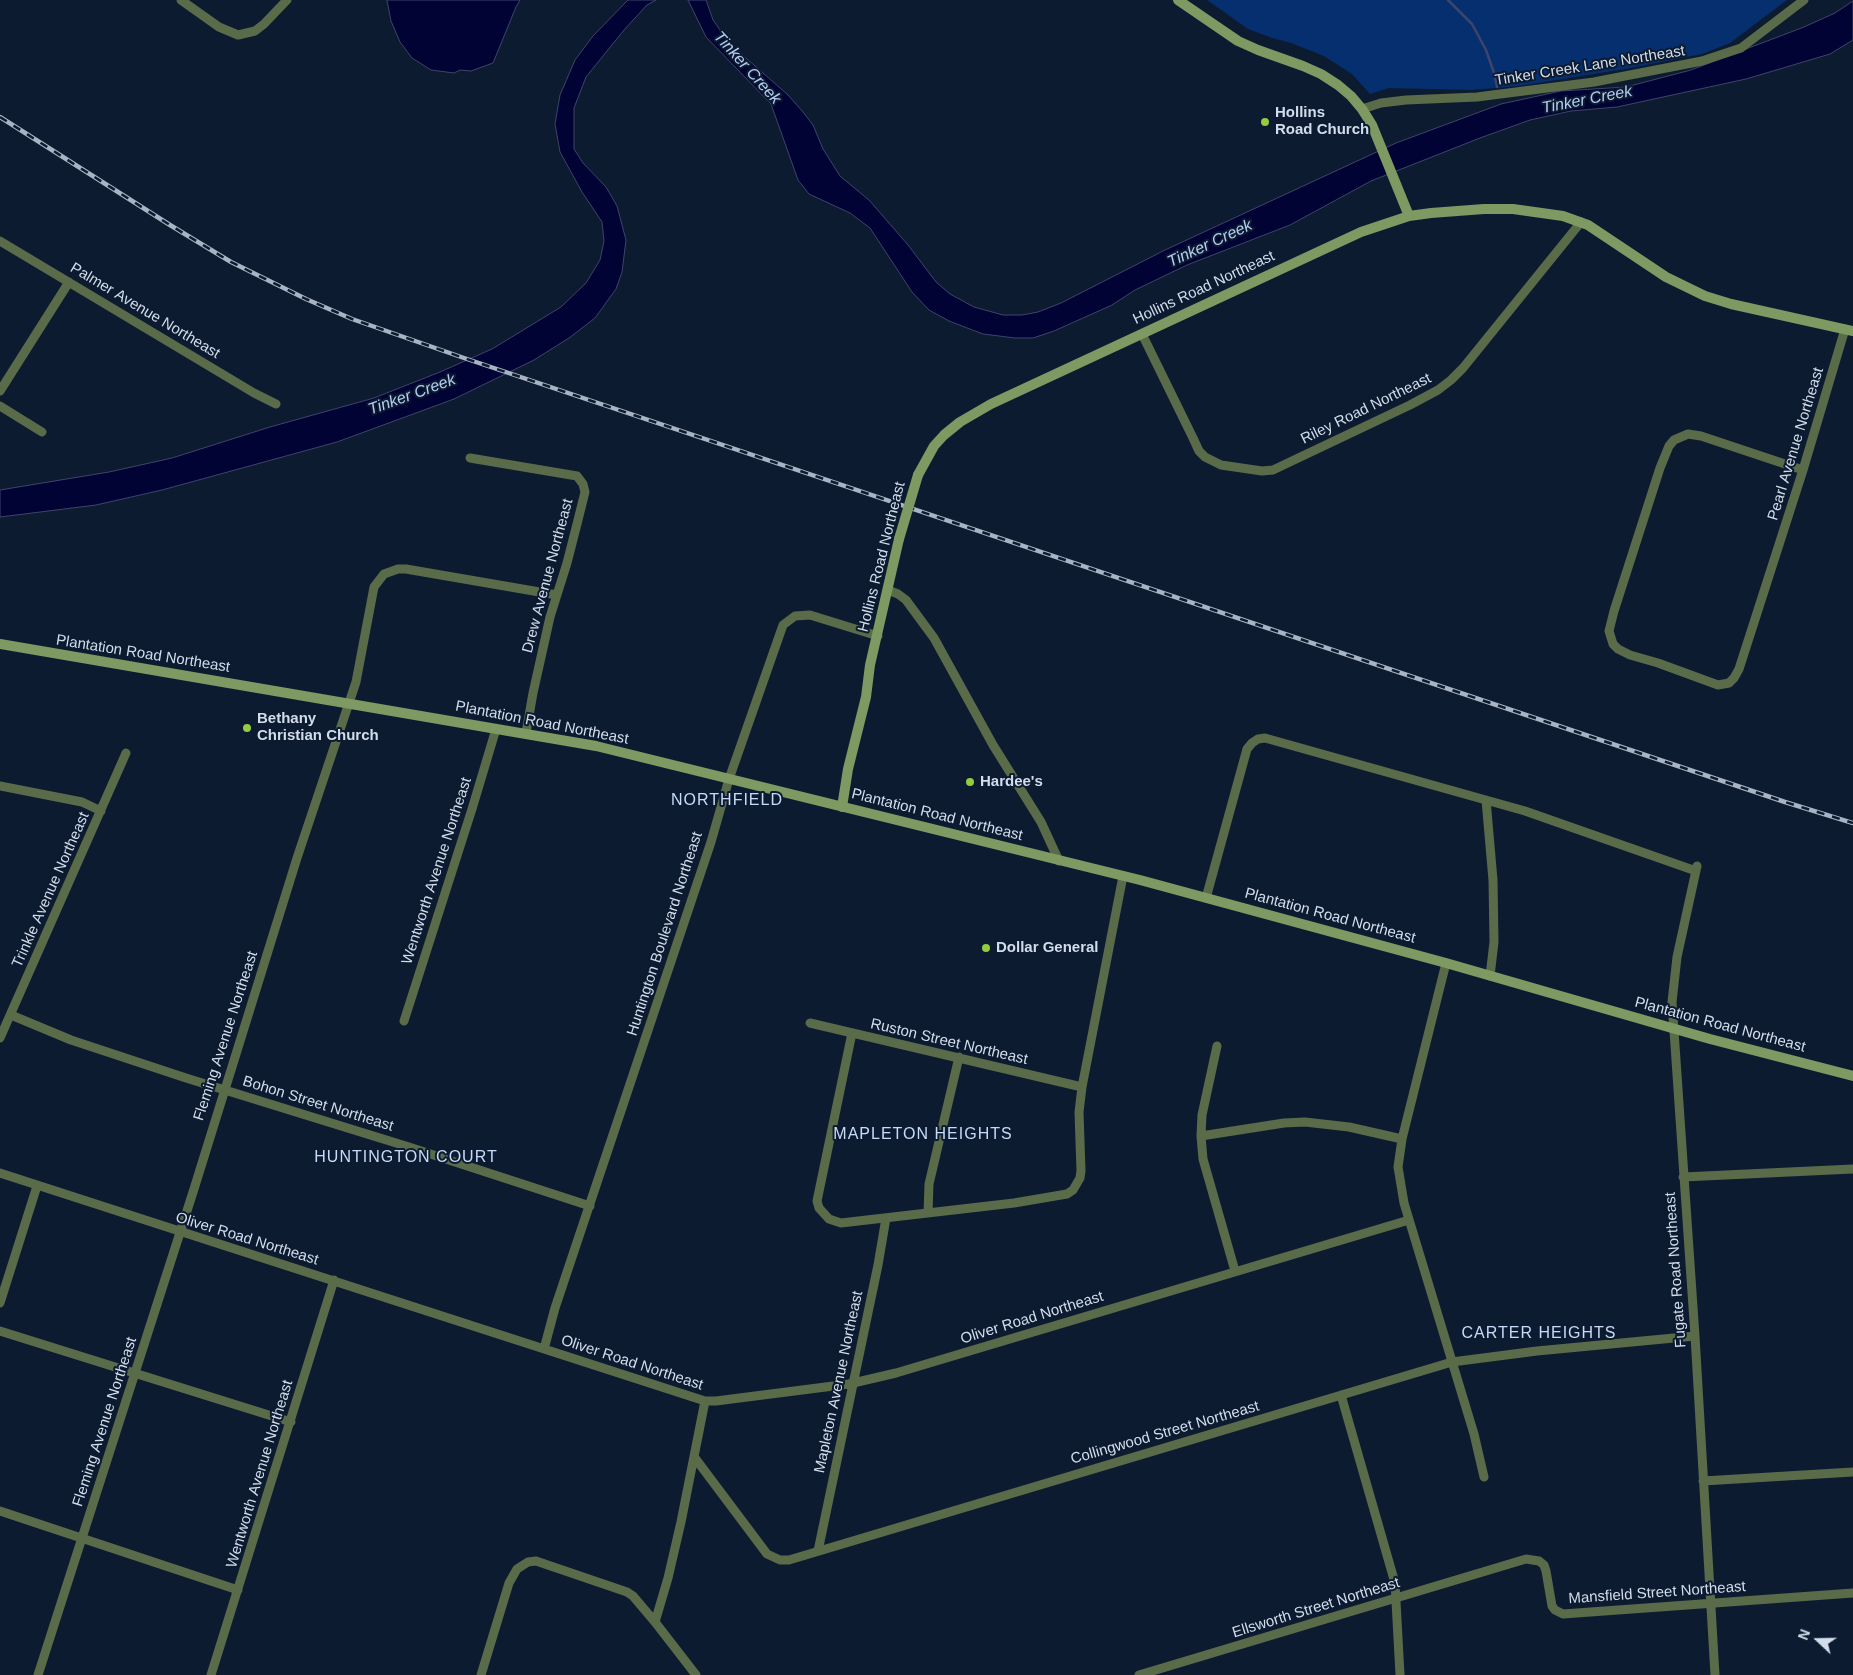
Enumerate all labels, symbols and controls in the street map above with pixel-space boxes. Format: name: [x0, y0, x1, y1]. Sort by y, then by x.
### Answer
water label: Tinker Creek: [709, 28, 785, 108]
street label: Tinker Creek Lane Northeast: [1494, 42, 1686, 90]
water label: Tinker Creek: [1540, 82, 1634, 118]
place label: Hollins Road Church: [1275, 104, 1369, 139]
marker: Hollins Road Church: [1259, 116, 1271, 128]
water label: Tinker Creek: [1165, 216, 1255, 272]
street label: Hollins Road Northeast: [1130, 247, 1278, 329]
street label: Palmer Avenue Northeast: [67, 259, 223, 363]
street label: Pearl Avenue Northeast: [1764, 365, 1828, 523]
water label: Tinker Creek: [366, 370, 458, 420]
street label: Riley Road Northeast: [1298, 370, 1434, 448]
street label: Hollins Road Northeast: [855, 480, 909, 634]
street label: Drew Avenue Northeast: [519, 497, 577, 655]
street label: Plantation Road Northeast: [55, 631, 231, 677]
street label: Plantation Road Northeast: [454, 697, 630, 749]
place label: Bethany Christian Church: [257, 710, 379, 745]
marker: Bethany Christian Church: [241, 722, 253, 734]
place label: Hardee's: [980, 773, 1043, 791]
street label: Wentworth Avenue Northeast: [398, 775, 476, 967]
marker: Hardee's: [964, 776, 976, 788]
street label: Plantation Road Northeast: [849, 785, 1025, 845]
district label: NORTHFIELD: [670, 791, 784, 811]
street label: Trinkle Avenue Northeast: [9, 809, 93, 971]
street label: Huntington Boulevard Northeast: [623, 830, 707, 1038]
street label: Plantation Road Northeast: [1243, 885, 1417, 947]
place label: Dollar General: [996, 939, 1099, 957]
marker: Dollar General: [980, 942, 992, 954]
street label: Fleming Avenue Northeast: [190, 949, 262, 1123]
street label: Plantation Road Northeast: [1633, 994, 1807, 1056]
street label: Ruston Street Northeast: [869, 1015, 1029, 1069]
street label: Bohon Street Northeast: [240, 1072, 396, 1136]
district label: MAPLETON HEIGHTS: [831, 1125, 1015, 1145]
district label: HUNTINGTON COURT: [312, 1148, 500, 1168]
street label: Fugate Road Northeast: [1662, 1192, 1690, 1348]
street label: Oliver Road Northeast: [173, 1209, 321, 1269]
street label: Oliver Road Northeast: [958, 1288, 1106, 1348]
street label: Mapleton Avenue Northeast: [811, 1289, 867, 1475]
district label: CARTER HEIGHTS: [1460, 1324, 1618, 1344]
street label: Oliver Road Northeast: [559, 1332, 705, 1394]
street label: Fleming Avenue Northeast: [69, 1335, 141, 1509]
street label: Wentworth Avenue Northeast: [223, 1378, 297, 1570]
street label: Collingwood Street Northeast: [1069, 1397, 1261, 1469]
street label: Ellsworth Street Northeast: [1230, 1574, 1402, 1642]
street label: Mansfield Street Northeast: [1568, 1578, 1746, 1608]
north arrow: [1793, 1615, 1843, 1665]
text: N: [1795, 1627, 1813, 1642]

